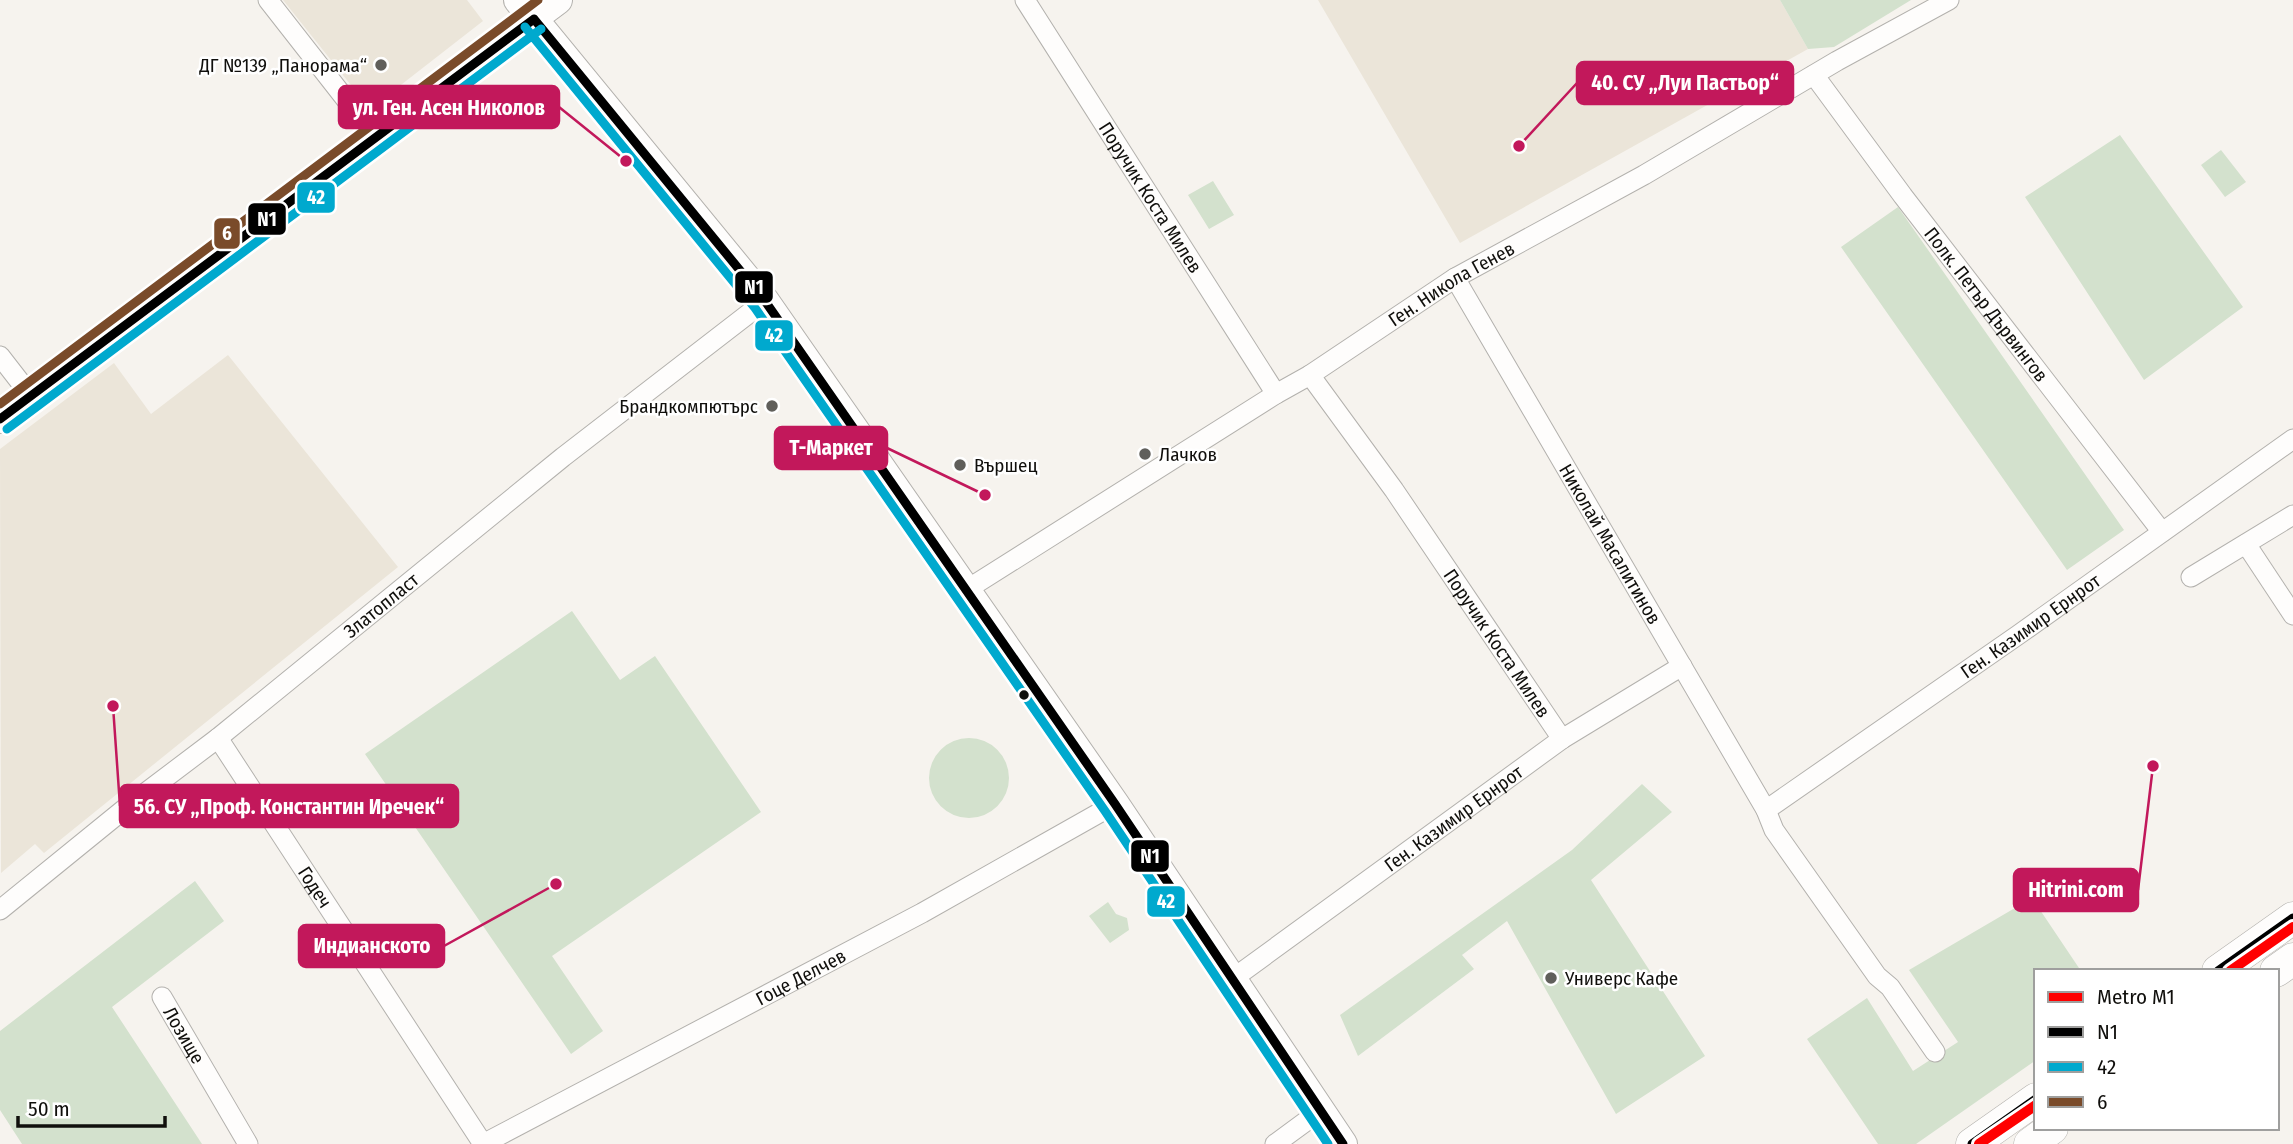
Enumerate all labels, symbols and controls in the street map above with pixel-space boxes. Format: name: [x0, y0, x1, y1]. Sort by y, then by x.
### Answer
place label: ДГ №139 „Панорама“: [198, 54, 367, 77]
marker: ДГ №139 „Панорама“: [373, 57, 389, 73]
callout: 40. СУ „Луи Пастьор“: [1577, 62, 1793, 104]
text: 40. СУ „Луи Пастьор“: [1591, 70, 1779, 96]
callout: ул. Ген. Асен Николов: [339, 86, 559, 128]
text: ул. Ген. Асен Николов: [352, 95, 546, 121]
street label: Поручик Коста Милев: [1094, 118, 1207, 277]
line badge: 42: [296, 181, 336, 214]
text: 42: [307, 186, 325, 209]
line badge: N1: [247, 202, 287, 236]
text: N1: [257, 208, 277, 231]
line badge: 6: [213, 217, 241, 250]
text: 6: [222, 222, 232, 245]
street label: Полк. Петър Дървингов: [1919, 223, 2053, 386]
street label: Ген. Никола Генев: [1384, 237, 1519, 331]
line badge: N1: [734, 270, 774, 304]
text: N1: [744, 276, 764, 299]
line badge: 42: [754, 319, 794, 352]
text: 42: [765, 324, 783, 347]
place label: Брандкомпютърс: [619, 395, 758, 418]
marker: Брандкомпютърс: [764, 398, 780, 414]
callout: Т-Маркет: [775, 427, 887, 469]
text: Т-Маркет: [789, 435, 874, 461]
place label: Лачков: [1159, 443, 1217, 466]
marker: Лачков: [1137, 446, 1153, 462]
place label: Вършец: [974, 454, 1038, 477]
marker: Вършец: [952, 457, 968, 473]
street label: Николай Масалитинов: [1554, 460, 1666, 628]
street label: Поручик Коста Милев: [1439, 565, 1555, 722]
street label: Златопласт: [339, 568, 424, 643]
street label: Ген. Казимир Ернрот: [1956, 569, 2105, 683]
unlabelled marker: [1017, 688, 1031, 702]
street label: Ген. Казимир Ернрот: [1380, 760, 1528, 877]
callout: 56. СУ „Проф. Константин Иречек“: [120, 785, 458, 827]
text: 56. СУ „Проф. Константин Иречек“: [134, 794, 444, 820]
line badge: N1: [1130, 839, 1170, 873]
text: N1: [1140, 845, 1160, 868]
street label: Годеч: [293, 862, 337, 912]
callout: Hitrini.com: [2014, 869, 2138, 911]
text: Hitrini.com: [2028, 877, 2124, 903]
line badge: 42: [1146, 885, 1186, 918]
text: 42: [1157, 890, 1175, 913]
callout: Индианското: [299, 925, 444, 967]
text: Индианското: [313, 933, 431, 959]
street label: Гоце Делчев: [752, 944, 850, 1010]
place label: Универс Кафе: [1564, 967, 1678, 990]
legend: [2034, 969, 2279, 1130]
marker: Универс Кафе: [1543, 970, 1559, 986]
text: Metro M1: [2097, 984, 2175, 1010]
street label: Лозище: [158, 1003, 209, 1068]
text: N1: [2097, 1019, 2118, 1045]
text: 42: [2097, 1054, 2116, 1080]
scale bar: [18, 1084, 164, 1128]
text: 6: [2097, 1089, 2107, 1115]
text: 50 m: [28, 1096, 70, 1122]

